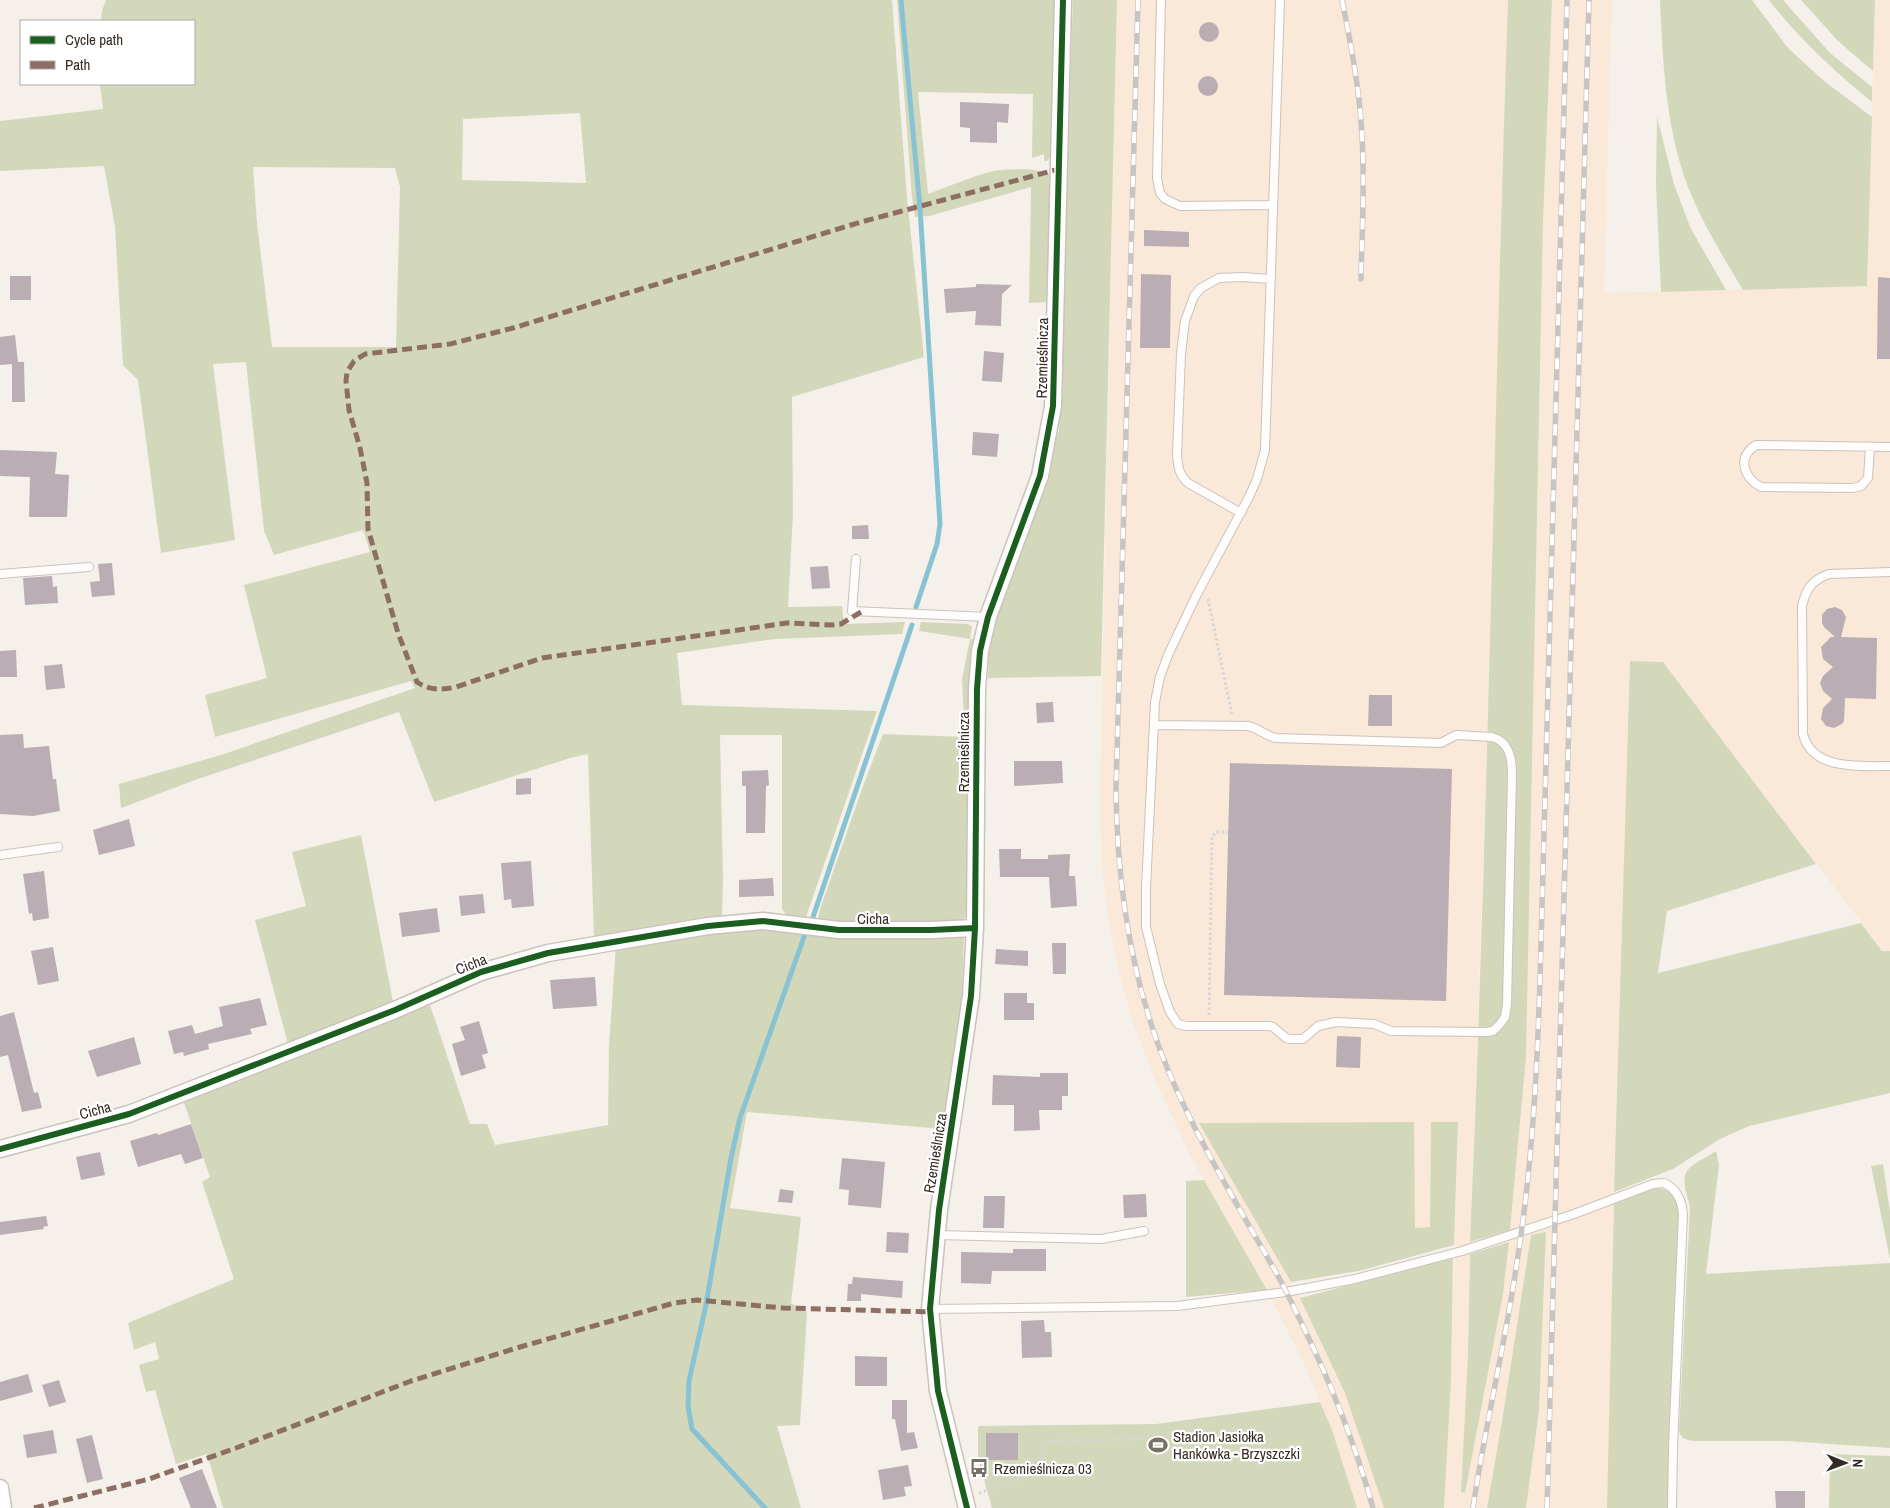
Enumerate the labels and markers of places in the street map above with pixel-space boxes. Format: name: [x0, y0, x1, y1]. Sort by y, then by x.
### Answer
place label: Stadion Jasiołka Hankówka - Brzyszczki: [1173, 1426, 1300, 1464]
sports icon: Stadion Jasiołka Hankówka - Brzyszczki: [1147, 1434, 1169, 1456]
bus stop icon: Rzemieślnicza 03: [968, 1457, 990, 1479]
place label: Rzemieślnicza 03: [994, 1458, 1092, 1479]

